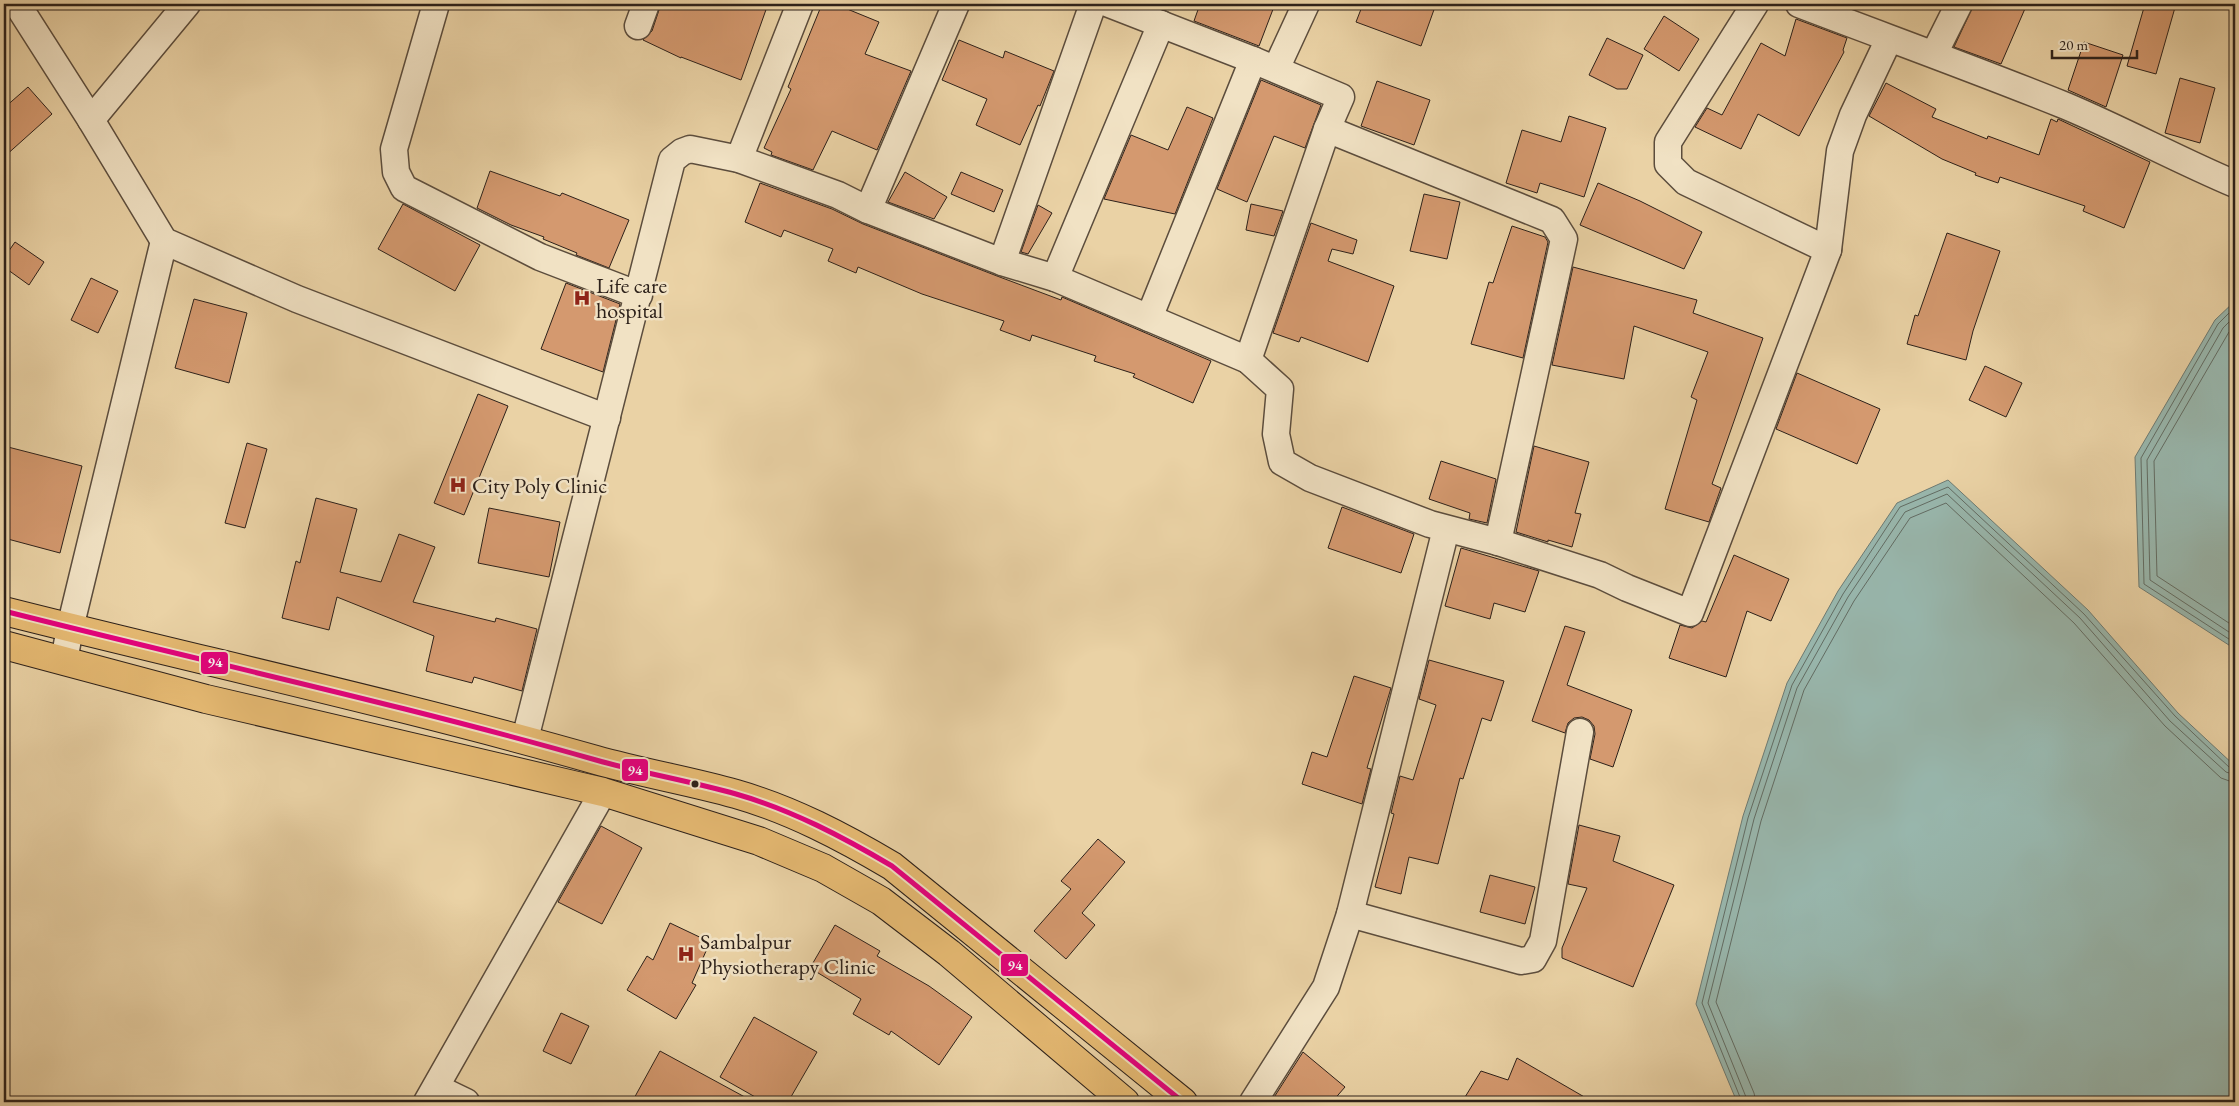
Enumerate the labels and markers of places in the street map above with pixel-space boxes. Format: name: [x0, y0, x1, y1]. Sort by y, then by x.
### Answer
place label: Life care hospital: [596, 271, 667, 325]
hospital icon: Life care hospital: [572, 288, 592, 308]
place label: City Poly Clinic: [472, 471, 607, 500]
hospital icon: City Poly Clinic: [448, 475, 468, 495]
unlabelled marker: [690, 779, 700, 789]
place label: Sambalpur Physiotherapy Clinic: [700, 927, 876, 981]
hospital icon: Sambalpur Physiotherapy Clinic: [676, 944, 696, 964]

